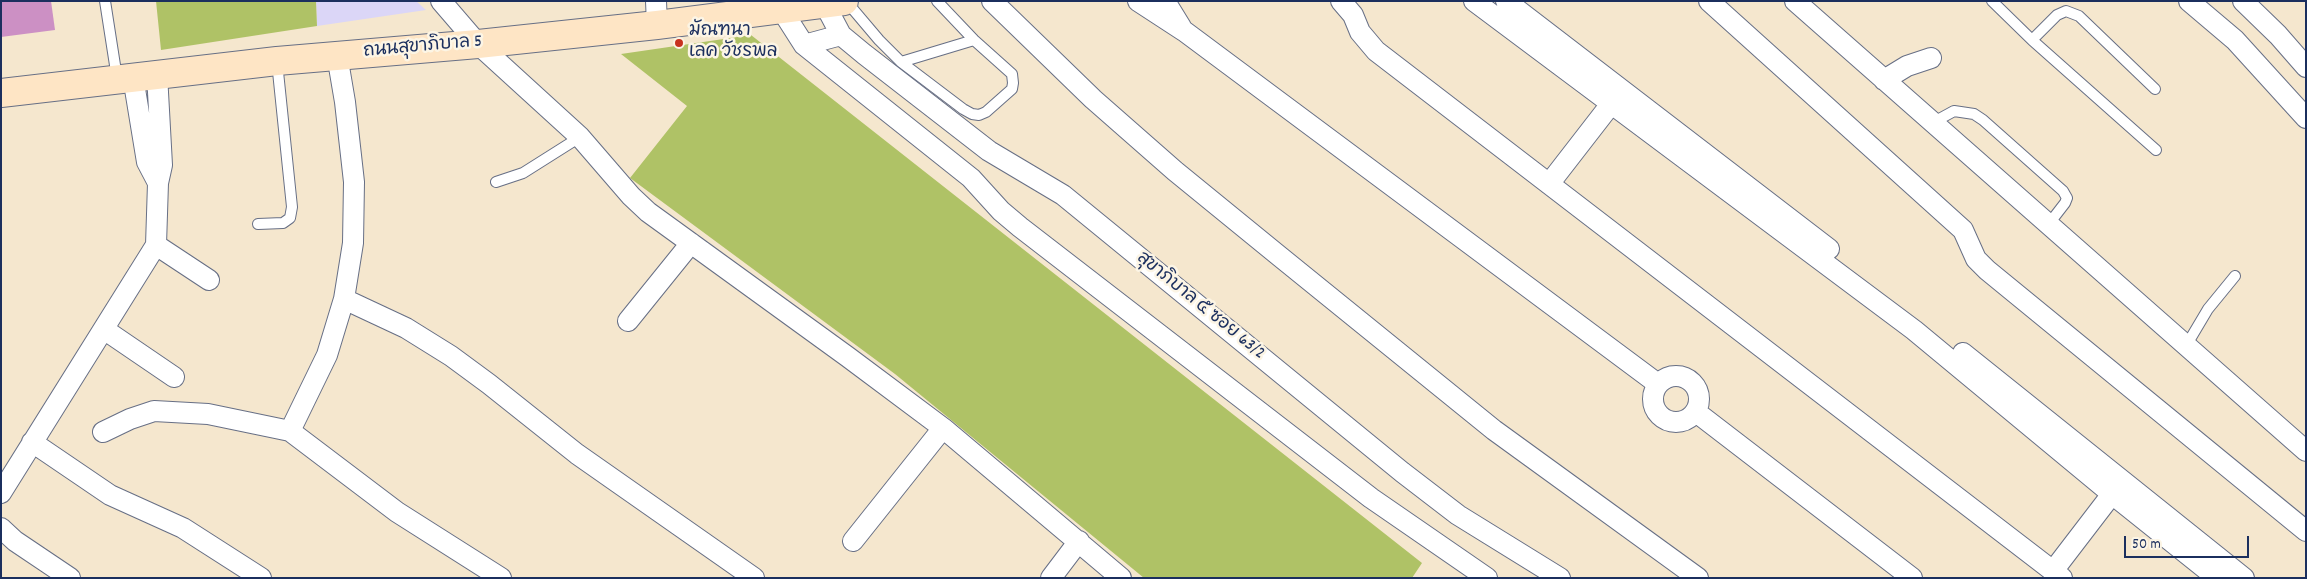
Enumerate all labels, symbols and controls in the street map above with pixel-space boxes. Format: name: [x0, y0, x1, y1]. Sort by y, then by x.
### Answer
place label: มัณฑนา เลค วัชรพล: [689, 22, 778, 64]
street label: ถนนสุขาภิบาล 5: [363, 32, 483, 64]
marker: มัณฑนา เลค วัชรพล: [673, 37, 685, 49]
street label: สุขาภิบาล ๕ ซอย 63/2: [1131, 248, 1269, 366]
scale bar: [2127, 526, 2252, 558]
text: 50 m: [2132, 534, 2161, 556]

